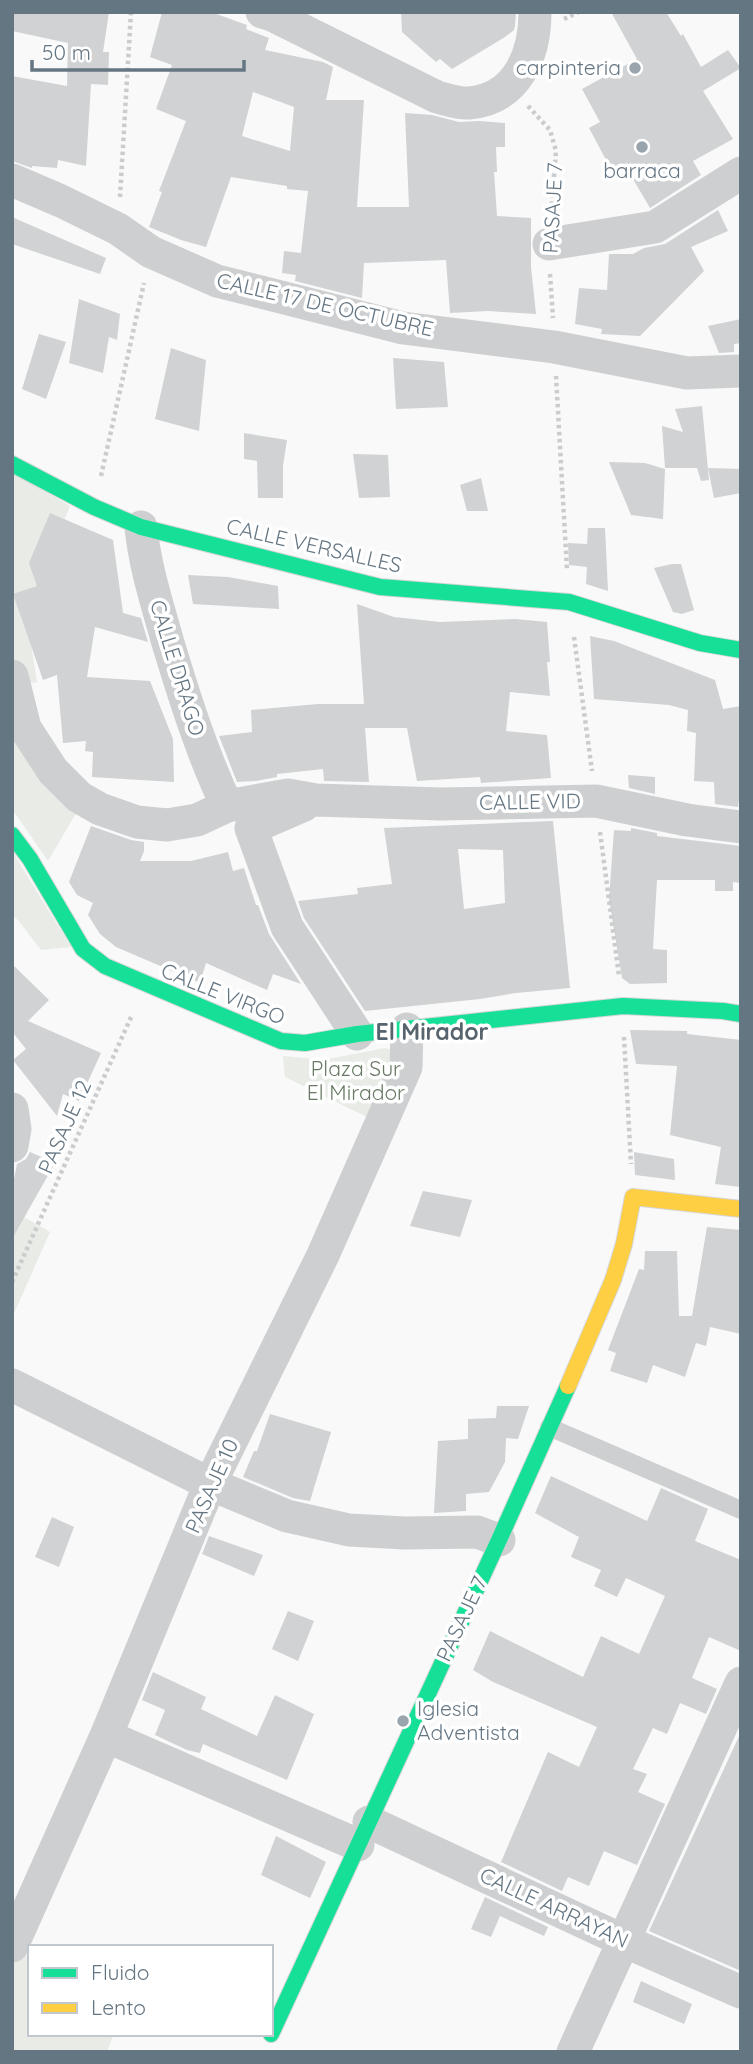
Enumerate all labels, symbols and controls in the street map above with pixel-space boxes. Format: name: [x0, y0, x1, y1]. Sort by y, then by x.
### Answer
scale bar: [32, 28, 243, 72]
text: 50 m: [42, 39, 91, 65]
place label: carpinteria: [516, 54, 621, 80]
marker: carpinteria: [627, 60, 643, 76]
marker: barraca: [634, 139, 650, 155]
place label: barraca: [603, 157, 681, 183]
street label: PASAJE 7: [537, 162, 567, 254]
street label: CALLE 17 DE OCTUBRE: [214, 266, 436, 342]
street label: CALLE VERSALLES: [224, 512, 404, 578]
street label: CALLE DRAGO: [145, 597, 211, 739]
street label: CALLE VID: [479, 787, 581, 815]
street label: CALLE VIRGO: [158, 956, 289, 1030]
district label: El Mirador: [376, 1017, 489, 1046]
park label: Plaza Sur El Mirador: [307, 1055, 405, 1105]
street label: PASAJE 12: [32, 1076, 96, 1177]
street label: PASAJE 10: [179, 1434, 243, 1537]
street label: PASAJE 7: [430, 1572, 492, 1665]
place label: Iglesia Adventista: [417, 1695, 520, 1745]
marker: Iglesia Adventista: [395, 1713, 411, 1729]
street label: CALLE ARRAYAN: [476, 1861, 633, 1953]
legend: [28, 1945, 273, 2036]
text: Fluido: [91, 1959, 149, 1985]
text: Lento: [91, 1994, 146, 2020]

